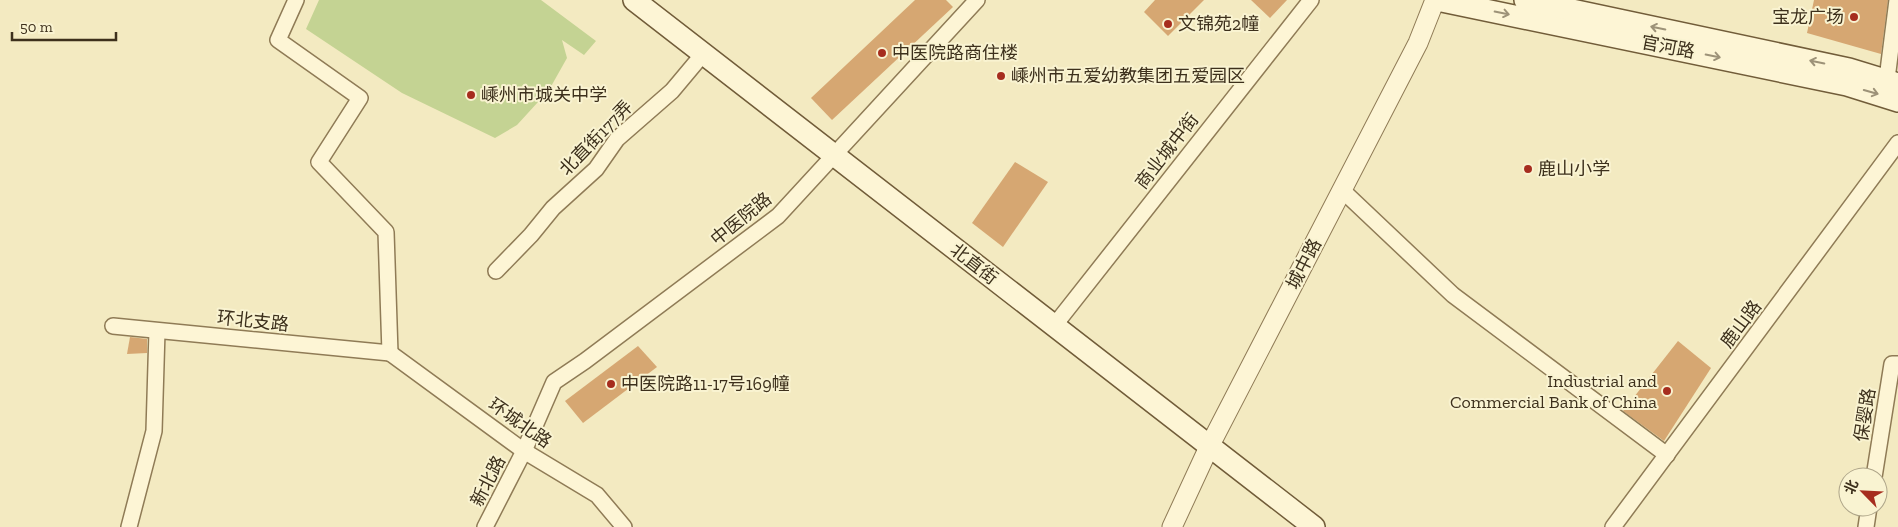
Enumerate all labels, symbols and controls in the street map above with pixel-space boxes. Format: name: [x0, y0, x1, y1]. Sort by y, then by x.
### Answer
place label: 宝龙广场: [1772, 6, 1844, 28]
one-way arrow: [1494, 9, 1510, 18]
scale bar: [12, 10, 116, 42]
marker: 宝龙广场: [1848, 11, 1860, 23]
place label: 文锦苑2幢: [1178, 13, 1259, 35]
text: 50 m: [20, 18, 53, 36]
marker: 文锦苑2幢: [1162, 18, 1174, 30]
one-way arrow: [1651, 23, 1667, 33]
street label: 官河路: [1639, 31, 1697, 63]
place label: 中医院路商住楼: [892, 42, 1018, 64]
marker: 中医院路商住楼: [876, 47, 888, 59]
one-way arrow: [1704, 52, 1720, 61]
one-way arrow: [1810, 57, 1826, 67]
place label: 嵊州市五爱幼教集团五爱园区: [1011, 65, 1245, 87]
marker: 嵊州市五爱幼教集团五爱园区: [995, 70, 1007, 82]
place label: 嵊州市城关中学: [481, 84, 607, 106]
one-way arrow: [1863, 88, 1879, 97]
marker: 嵊州市城关中学: [465, 89, 477, 101]
street label: 北直街177弄: [555, 96, 637, 180]
street label: 商业城中街: [1131, 109, 1203, 193]
place label: 鹿山小学: [1538, 158, 1610, 180]
marker: 鹿山小学: [1522, 163, 1534, 175]
street label: 中医院路: [706, 188, 776, 250]
street label: 城中路: [1282, 235, 1326, 293]
street label: 北直街: [946, 239, 1002, 289]
street label: 鹿山路: [1716, 296, 1766, 352]
street label: 环北支路: [216, 306, 290, 336]
place label: Industrial and Commercial Bank of China: [1450, 370, 1657, 413]
place label: 中医院路11-17号169幢: [621, 373, 790, 395]
marker: 中医院路11-17号169幢: [605, 378, 617, 390]
marker: Industrial and Commercial Bank of China: [1661, 385, 1673, 397]
street label: 保婴路: [1850, 387, 1880, 443]
street label: 环城北路: [484, 393, 556, 453]
street label: 新北路: [466, 452, 510, 510]
north arrow: [1838, 467, 1888, 517]
text: 北: [1841, 477, 1862, 497]

